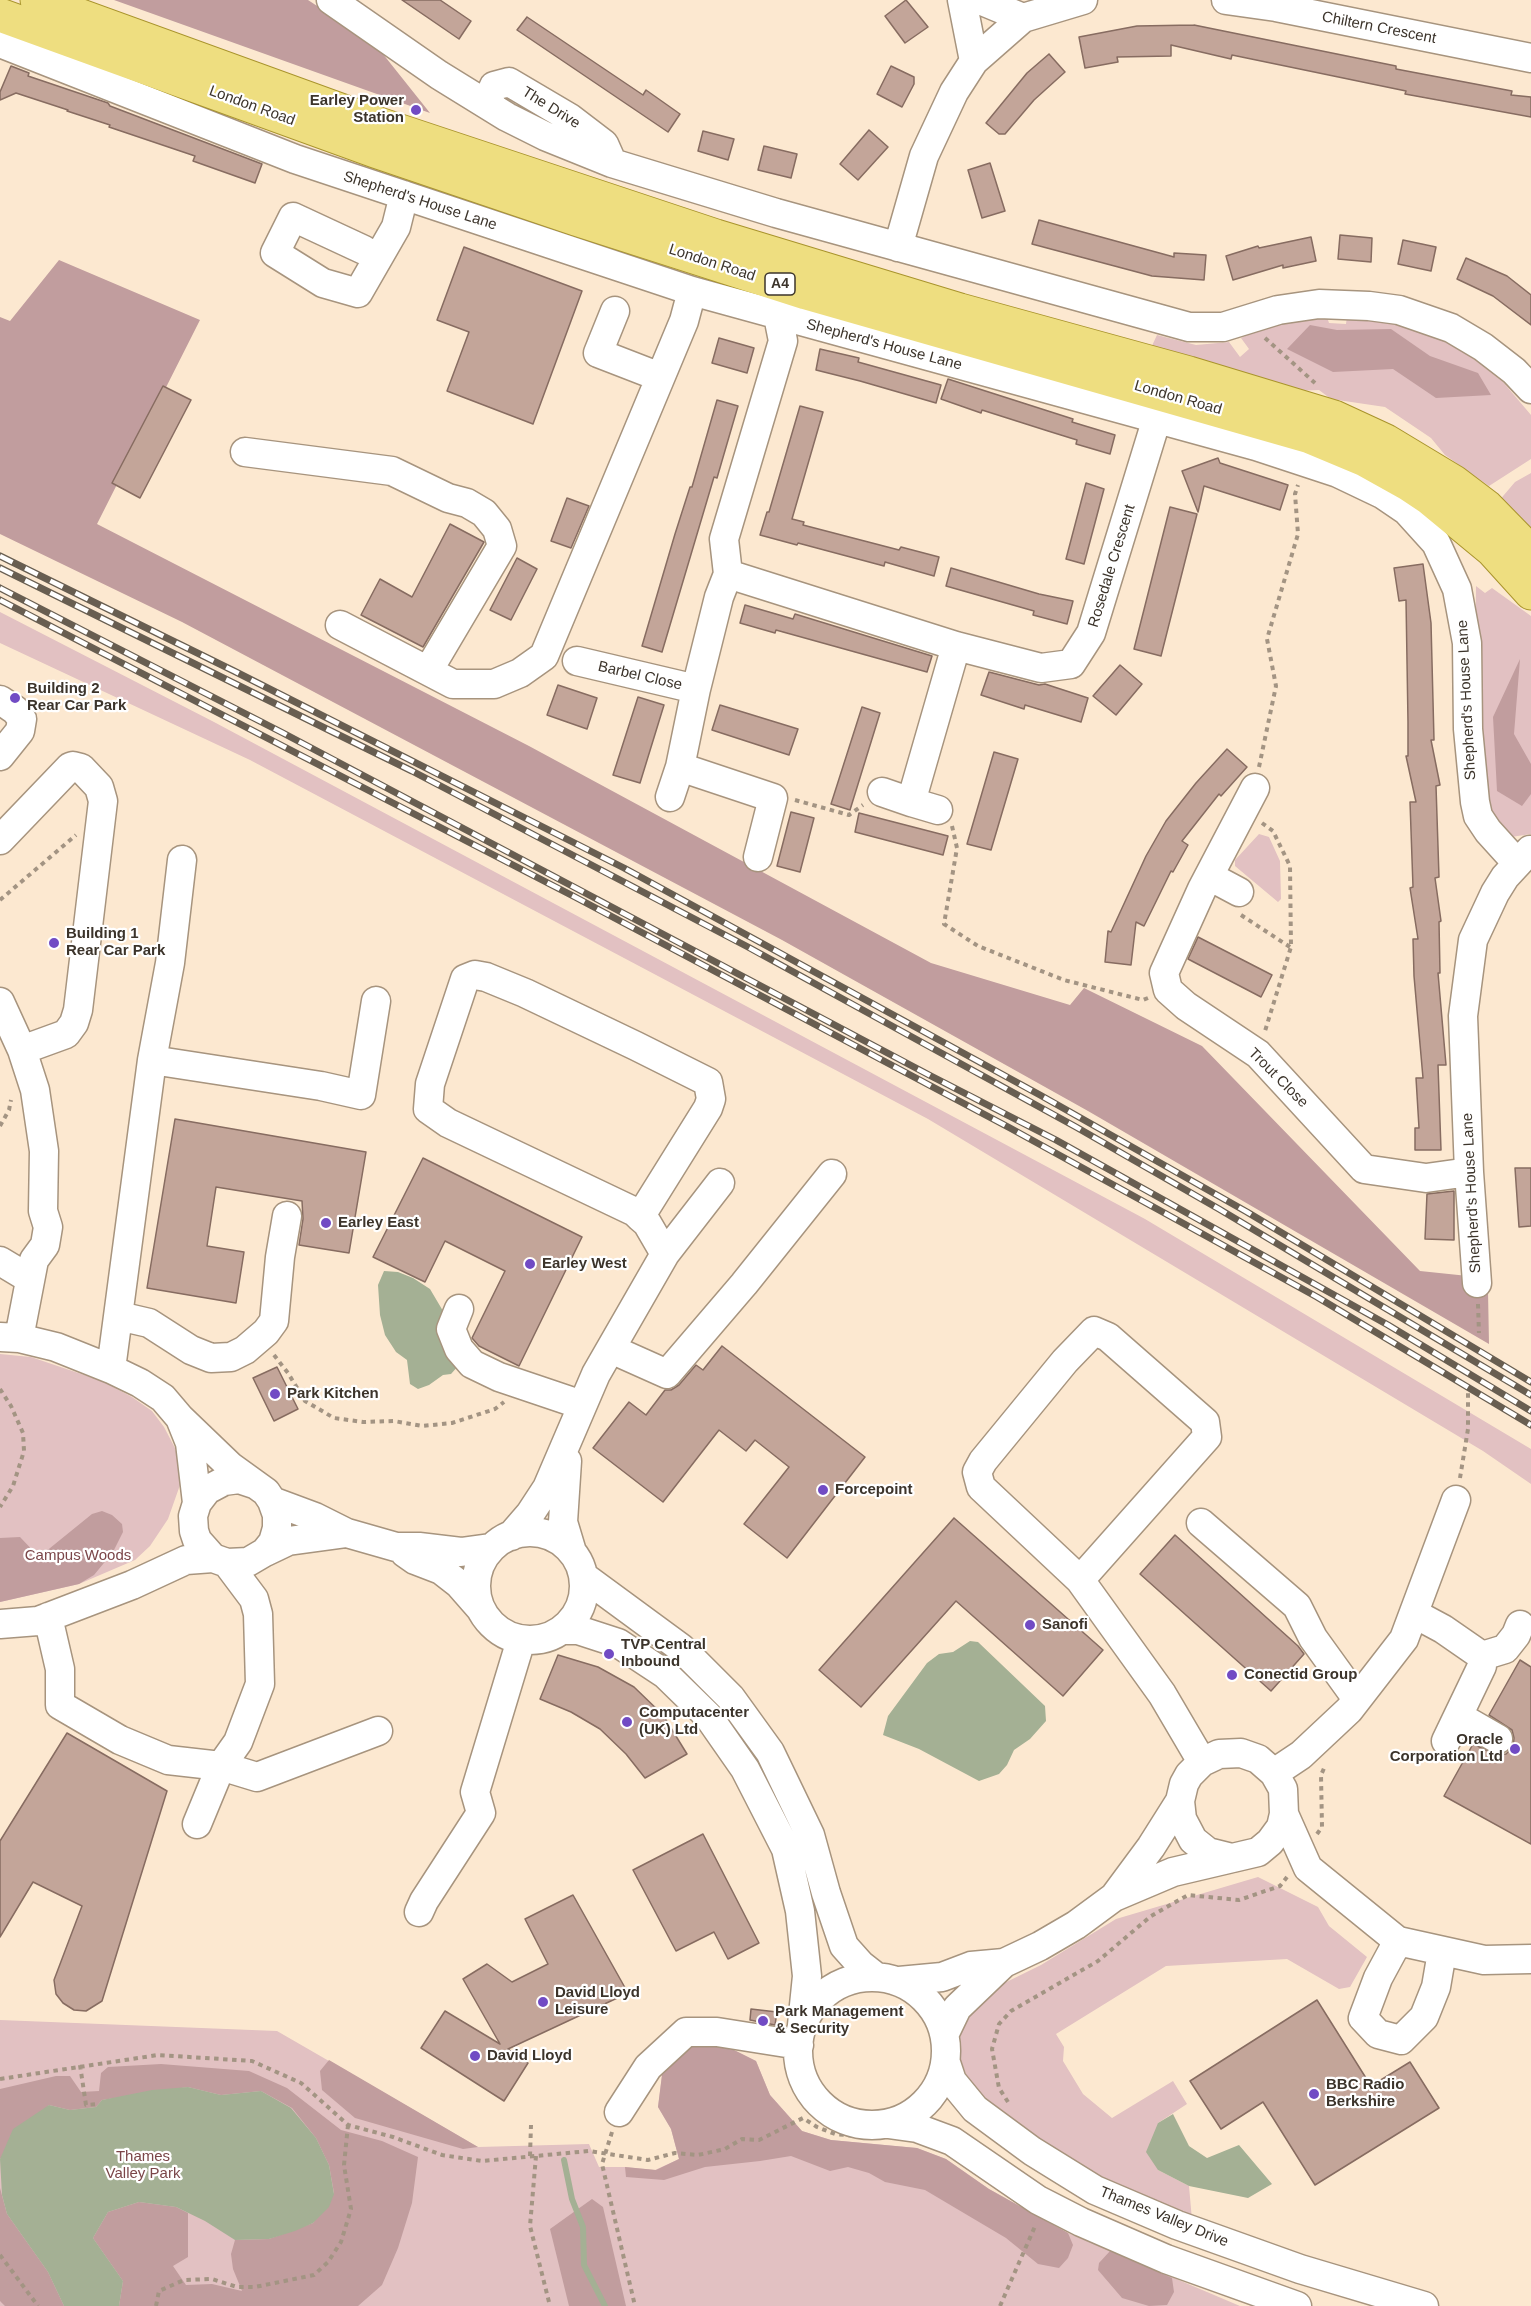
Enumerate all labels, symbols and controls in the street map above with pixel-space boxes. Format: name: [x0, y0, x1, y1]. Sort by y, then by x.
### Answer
street label: Chiltern Crescent: [1320, 8, 1438, 48]
street label: London Road: [207, 82, 297, 130]
street label: The Drive: [519, 83, 583, 133]
place label: Earley Power Station: [310, 92, 404, 127]
marker: Earley Power Station: [409, 103, 423, 117]
street label: Shepherd's House Lane: [341, 168, 499, 234]
street label: London Road: [666, 241, 758, 285]
road number: A4: [765, 273, 795, 295]
street label: Shepherd's House Lane: [804, 316, 964, 374]
street label: London Road: [1132, 377, 1224, 419]
street label: Rosedale Crescent: [1085, 502, 1139, 630]
street label: Shepherd's House Lane: [1454, 619, 1480, 781]
street label: Barbel Close: [596, 658, 684, 694]
place label: Building 2 Rear Car Park: [27, 680, 126, 715]
marker: Building 2 Rear Car Park: [8, 691, 22, 705]
place label: Building 1 Rear Car Park: [66, 925, 165, 960]
marker: Building 1 Rear Car Park: [47, 936, 61, 950]
street label: Trout Close: [1244, 1044, 1312, 1112]
street label: Shepherd's House Lane: [1459, 1112, 1485, 1274]
place label: Earley East: [338, 1214, 419, 1232]
marker: Earley East: [319, 1216, 333, 1230]
place label: Earley West: [542, 1255, 627, 1273]
marker: Earley West: [523, 1257, 537, 1271]
place label: Park Kitchen: [287, 1385, 379, 1403]
marker: Park Kitchen: [268, 1387, 282, 1401]
place label: Forcepoint: [835, 1481, 912, 1499]
marker: Forcepoint: [816, 1483, 830, 1497]
park label: Campus Woods: [25, 1547, 131, 1565]
place label: Sanofi: [1042, 1616, 1088, 1634]
marker: Sanofi: [1023, 1618, 1037, 1632]
place label: TVP Central Inbound: [621, 1636, 706, 1671]
marker: TVP Central Inbound: [602, 1647, 616, 1661]
place label: Conectid Group: [1244, 1666, 1357, 1684]
marker: Conectid Group: [1225, 1668, 1239, 1682]
place label: Computacenter (UK) Ltd: [639, 1704, 749, 1739]
marker: Computacenter (UK) Ltd: [620, 1715, 634, 1729]
place label: Oracle Corporation Ltd: [1390, 1731, 1503, 1766]
marker: Oracle Corporation Ltd: [1508, 1742, 1522, 1756]
place label: David Lloyd Leisure: [555, 1984, 640, 2019]
marker: David Lloyd Leisure: [536, 1995, 550, 2009]
place label: Park Management & Security: [775, 2003, 903, 2038]
marker: Park Management & Security: [756, 2014, 770, 2028]
place label: David Lloyd: [487, 2047, 572, 2065]
marker: David Lloyd: [468, 2049, 482, 2063]
place label: BBC Radio Berkshire: [1326, 2076, 1404, 2111]
marker: BBC Radio Berkshire: [1307, 2087, 1321, 2101]
park label: Thames Valley Park: [106, 2148, 180, 2183]
street label: Thames Valley Drive: [1097, 2183, 1231, 2251]

